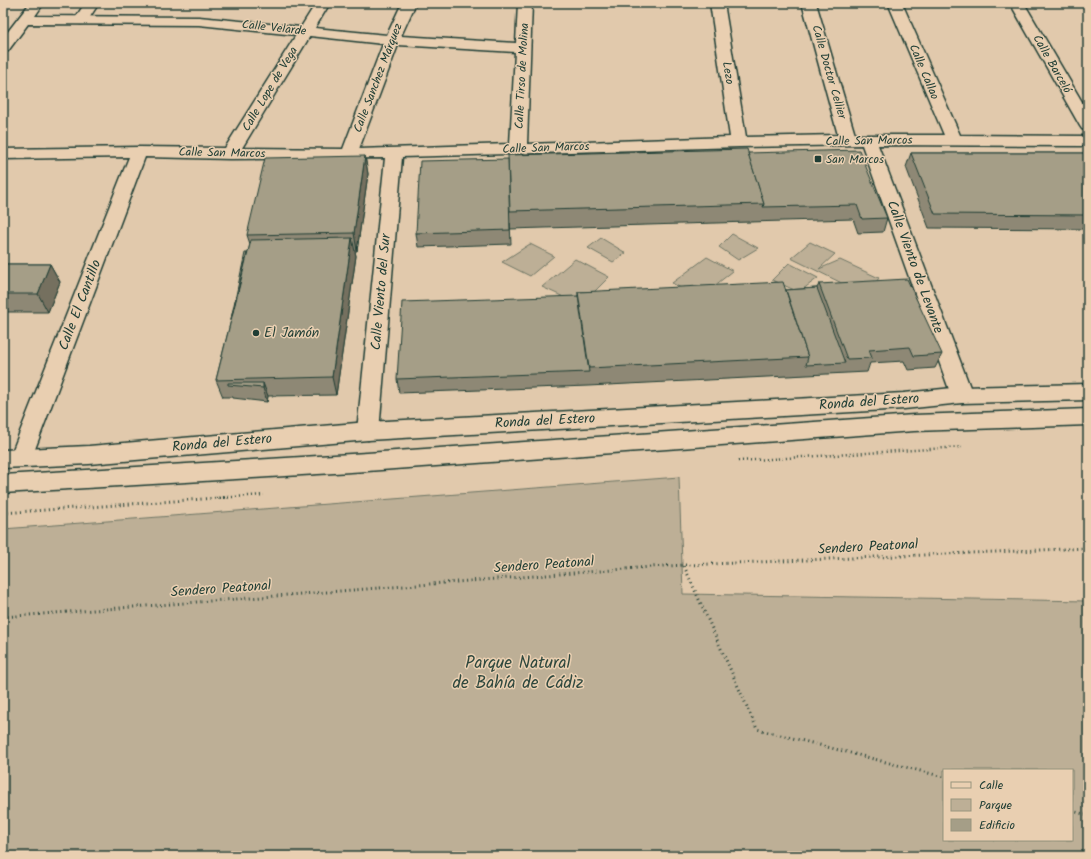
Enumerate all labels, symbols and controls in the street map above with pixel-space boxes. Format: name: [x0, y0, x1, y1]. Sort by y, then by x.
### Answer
street label: Calle Velarde: [241, 15, 308, 41]
street label: Calle Sanchez Márquez: [348, 21, 408, 135]
street label: Calle Tirso de Molina: [510, 22, 534, 130]
street label: Calle Doctor Cellier: [806, 23, 852, 122]
street label: Calle Barceló: [1027, 31, 1077, 98]
street label: Calle Callao: [904, 41, 944, 103]
street label: Calle Lope de Vega: [237, 43, 303, 135]
street label: Lezo: [717, 60, 739, 86]
street label: Calle San Marcos: [825, 131, 913, 151]
street label: Calle San Marcos: [502, 137, 590, 159]
street label: Calle San Marcos: [178, 143, 266, 163]
place label: San Marcos: [826, 150, 884, 169]
marker: San Marcos: [813, 154, 823, 164]
street label: Calle Viento de Levante: [881, 197, 950, 337]
street label: Calle Viento del Sur: [365, 232, 397, 351]
street label: Calle El Cantillo: [53, 257, 107, 353]
place label: El Jamón: [264, 322, 319, 344]
marker: El Jamón: [251, 328, 261, 338]
street label: Ronda del Estero: [818, 388, 920, 416]
street label: Ronda del Estero: [494, 407, 596, 435]
street label: Ronda del Estero: [171, 428, 273, 458]
street label: Sendero Peatonal: [817, 533, 919, 561]
street label: Sendero Peatonal: [493, 550, 596, 579]
street label: Sendero Peatonal: [170, 574, 273, 603]
park label: Parque Natural de Bahía de Cádiz: [453, 650, 583, 697]
legend: [943, 769, 1073, 841]
text: Calle: [979, 776, 1004, 795]
text: Parque: [979, 796, 1013, 815]
text: Edificio: [979, 816, 1015, 835]

